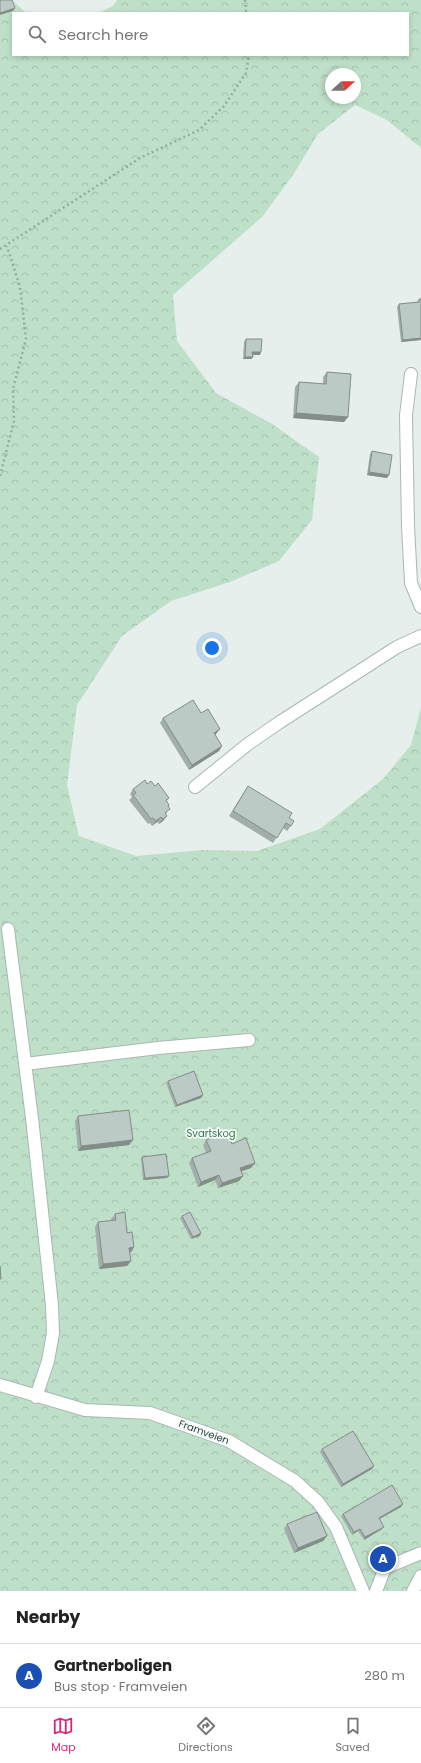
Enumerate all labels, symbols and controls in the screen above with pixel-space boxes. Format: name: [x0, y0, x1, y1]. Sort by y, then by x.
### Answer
search box: [12, 12, 409, 56]
icon: search: [26, 23, 48, 45]
text: Search here: [58, 24, 148, 45]
north arrow: [325, 68, 361, 104]
your location: [202, 638, 222, 658]
park label: Svartskog: [186, 1126, 236, 1141]
street label: Framveien: [177, 1416, 231, 1448]
pin: A: [370, 1544, 396, 1574]
text: Nearby: [16, 1605, 80, 1629]
text: Gartnerboligen: [54, 1655, 172, 1676]
text: A: [24, 1666, 34, 1685]
text: 280 m: [364, 1666, 405, 1685]
text: Bus stop · Framveien: [54, 1677, 187, 1696]
tab: Map: [51, 1715, 76, 1756]
tab: Directions: [178, 1715, 233, 1756]
tab: Saved: [335, 1715, 370, 1756]

